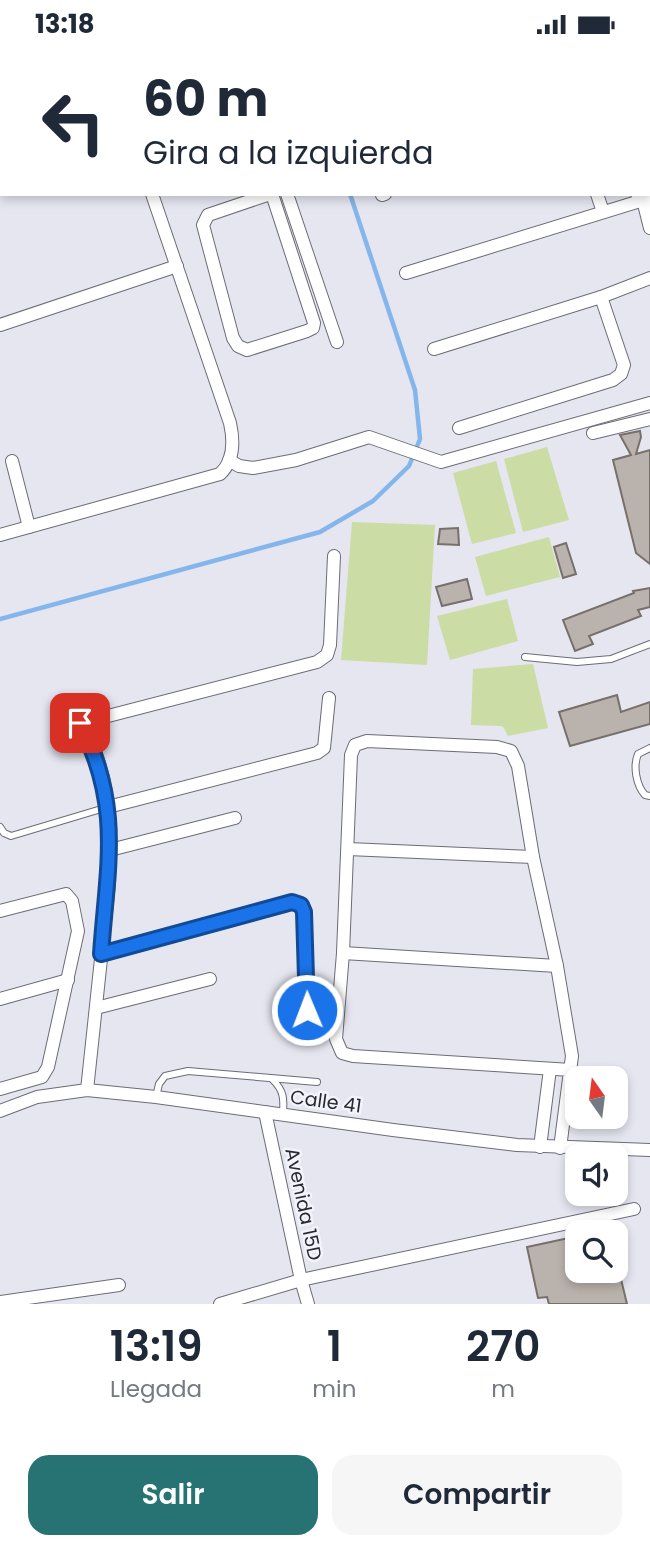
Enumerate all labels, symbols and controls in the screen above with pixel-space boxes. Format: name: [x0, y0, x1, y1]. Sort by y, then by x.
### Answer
text: 13:18: [35, 6, 95, 42]
text: 60 m: [143, 65, 268, 133]
icon: left: [28, 77, 119, 168]
text: Gira a la izquierda: [143, 130, 434, 175]
pin: [50, 693, 110, 753]
icon: arrive: [61, 704, 99, 742]
position arrow: [270, 973, 344, 1047]
north arrow: [565, 1066, 628, 1129]
map controls: [565, 1066, 628, 1283]
street label: Calle 41: [289, 1083, 363, 1120]
button: sound: [565, 1143, 628, 1206]
street label: Avenida 15D: [278, 1145, 329, 1263]
button: search: [565, 1220, 628, 1283]
text: 13:19: [110, 1317, 203, 1376]
text: 1: [327, 1317, 342, 1376]
text: 270: [466, 1317, 540, 1376]
text: Llegada: [110, 1373, 202, 1405]
text: min: [312, 1373, 356, 1405]
text: m: [491, 1373, 515, 1405]
button: Salir: [28, 1455, 318, 1535]
button: Compartir: [332, 1455, 622, 1535]

